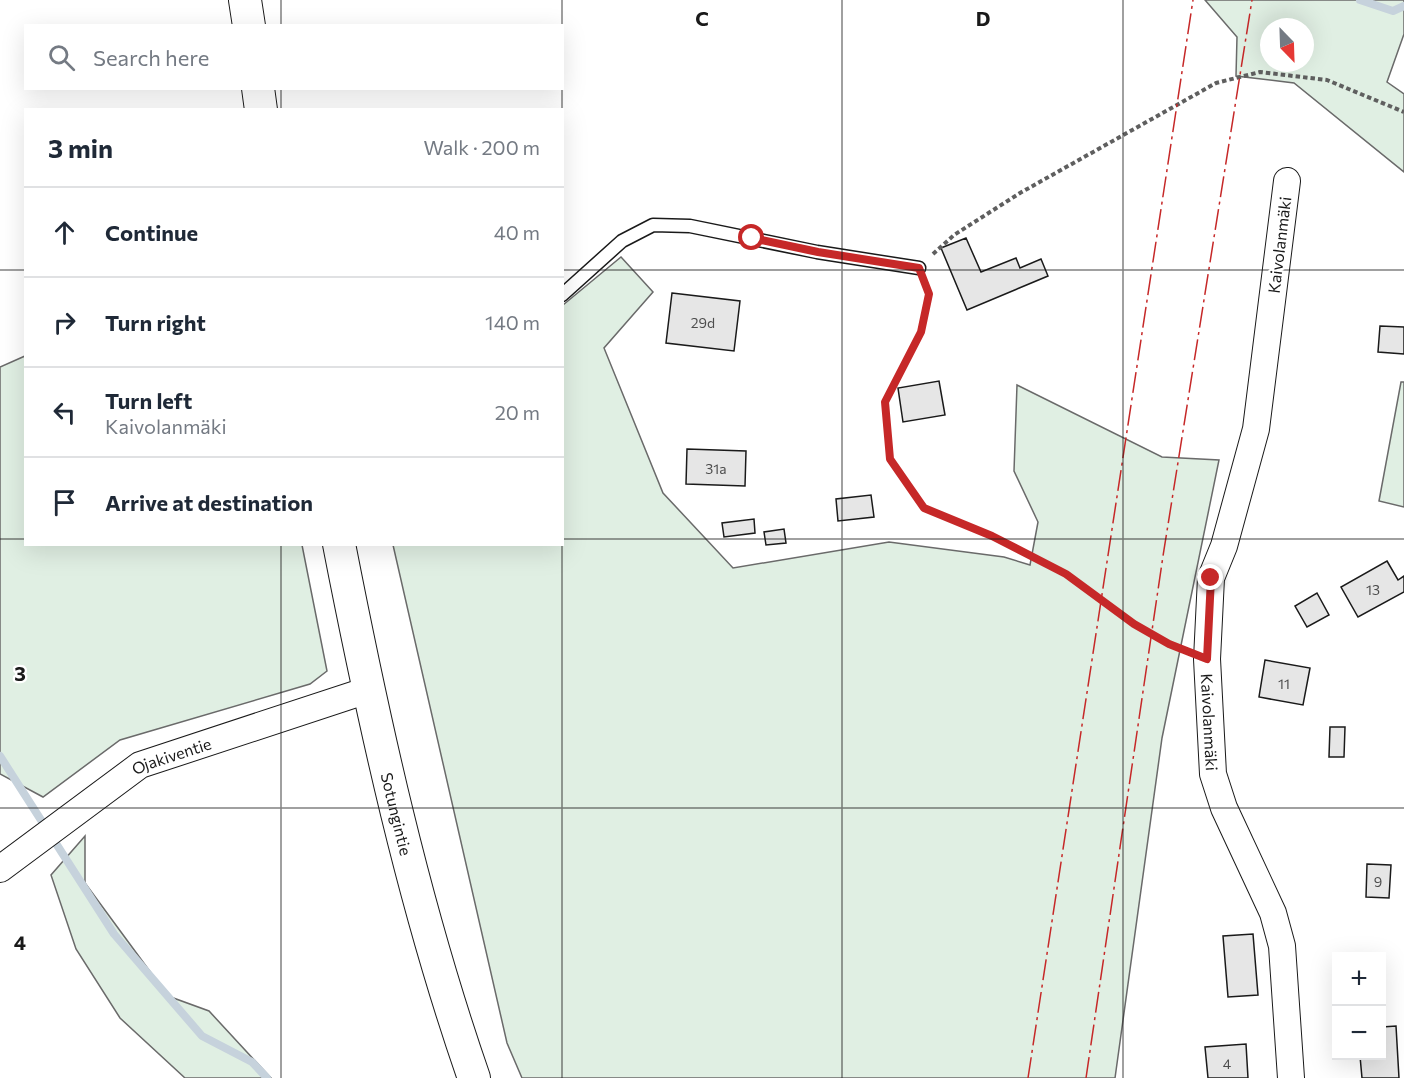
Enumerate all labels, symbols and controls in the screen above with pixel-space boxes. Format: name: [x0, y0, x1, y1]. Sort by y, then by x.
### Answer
text: C: [695, 6, 709, 30]
text: D: [976, 6, 990, 30]
north arrow: [1260, 18, 1314, 72]
search box: [24, 24, 564, 90]
icon: search: [45, 41, 78, 74]
text: Search here: [93, 44, 209, 71]
text: 3 min: [48, 132, 113, 163]
text: Walk · 200 m: [423, 135, 540, 159]
street label: Kaivolanmäki: [1264, 196, 1294, 294]
icon: ahead: [48, 216, 81, 249]
text: Continue: [105, 219, 198, 246]
text: 40 m: [494, 220, 540, 244]
route start: [738, 224, 764, 250]
icon: right: [48, 306, 81, 339]
text: Turn right: [105, 309, 206, 336]
text: 140 m: [485, 310, 540, 334]
house number: 29d: [691, 314, 715, 331]
text: Turn left: [105, 387, 192, 414]
icon: left: [48, 396, 81, 429]
text: 20 m: [495, 400, 540, 424]
text: Kaivolanmäki: [105, 414, 227, 438]
house number: 31a: [705, 460, 727, 477]
icon: arrive: [48, 486, 81, 519]
text: Arrive at destination: [105, 489, 313, 516]
route end: [1197, 564, 1223, 590]
house number: 13: [1366, 581, 1380, 598]
text: 3: [14, 661, 26, 685]
street label: Kaivolanmäki: [1198, 673, 1222, 771]
house number: 11: [1278, 675, 1290, 692]
street label: Ojakiventie: [127, 733, 213, 778]
street label: Sotungintie: [378, 770, 417, 857]
house number: 9: [1374, 873, 1382, 890]
text: 4: [14, 930, 26, 954]
map controls: [1332, 952, 1386, 1060]
button: +: [1332, 952, 1386, 1006]
button: −: [1332, 1006, 1386, 1060]
house number: 4: [1223, 1055, 1232, 1072]

